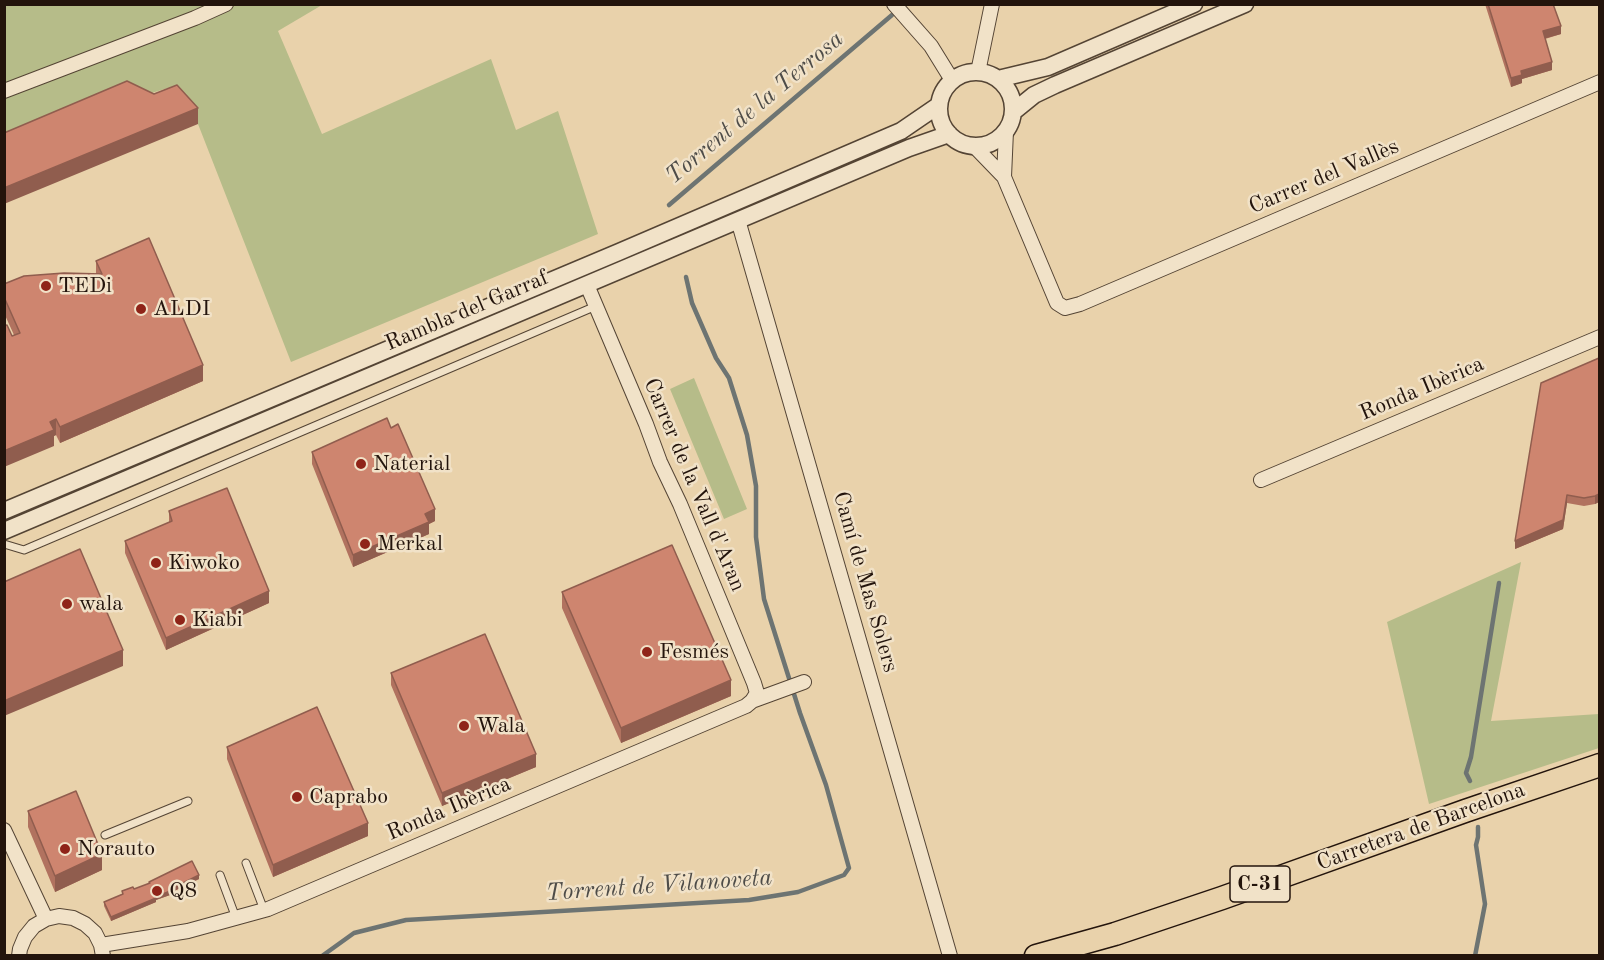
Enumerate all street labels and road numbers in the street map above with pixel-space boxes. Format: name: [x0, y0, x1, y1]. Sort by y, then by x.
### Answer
street label: Carrer del Vallès: [1245, 134, 1403, 220]
street label: Rambla del Garraf: [381, 265, 553, 357]
street label: Ronda Ibèrica: [1356, 351, 1488, 427]
street label: Carrer de la Vall d'Aran: [637, 374, 751, 596]
street label: Camí de Mas Solers: [827, 488, 903, 676]
street label: Ronda Ibèrica: [383, 771, 515, 847]
street label: Carretera de Barcelona: [1313, 777, 1529, 877]
road number: C-31: [1230, 866, 1290, 902]

